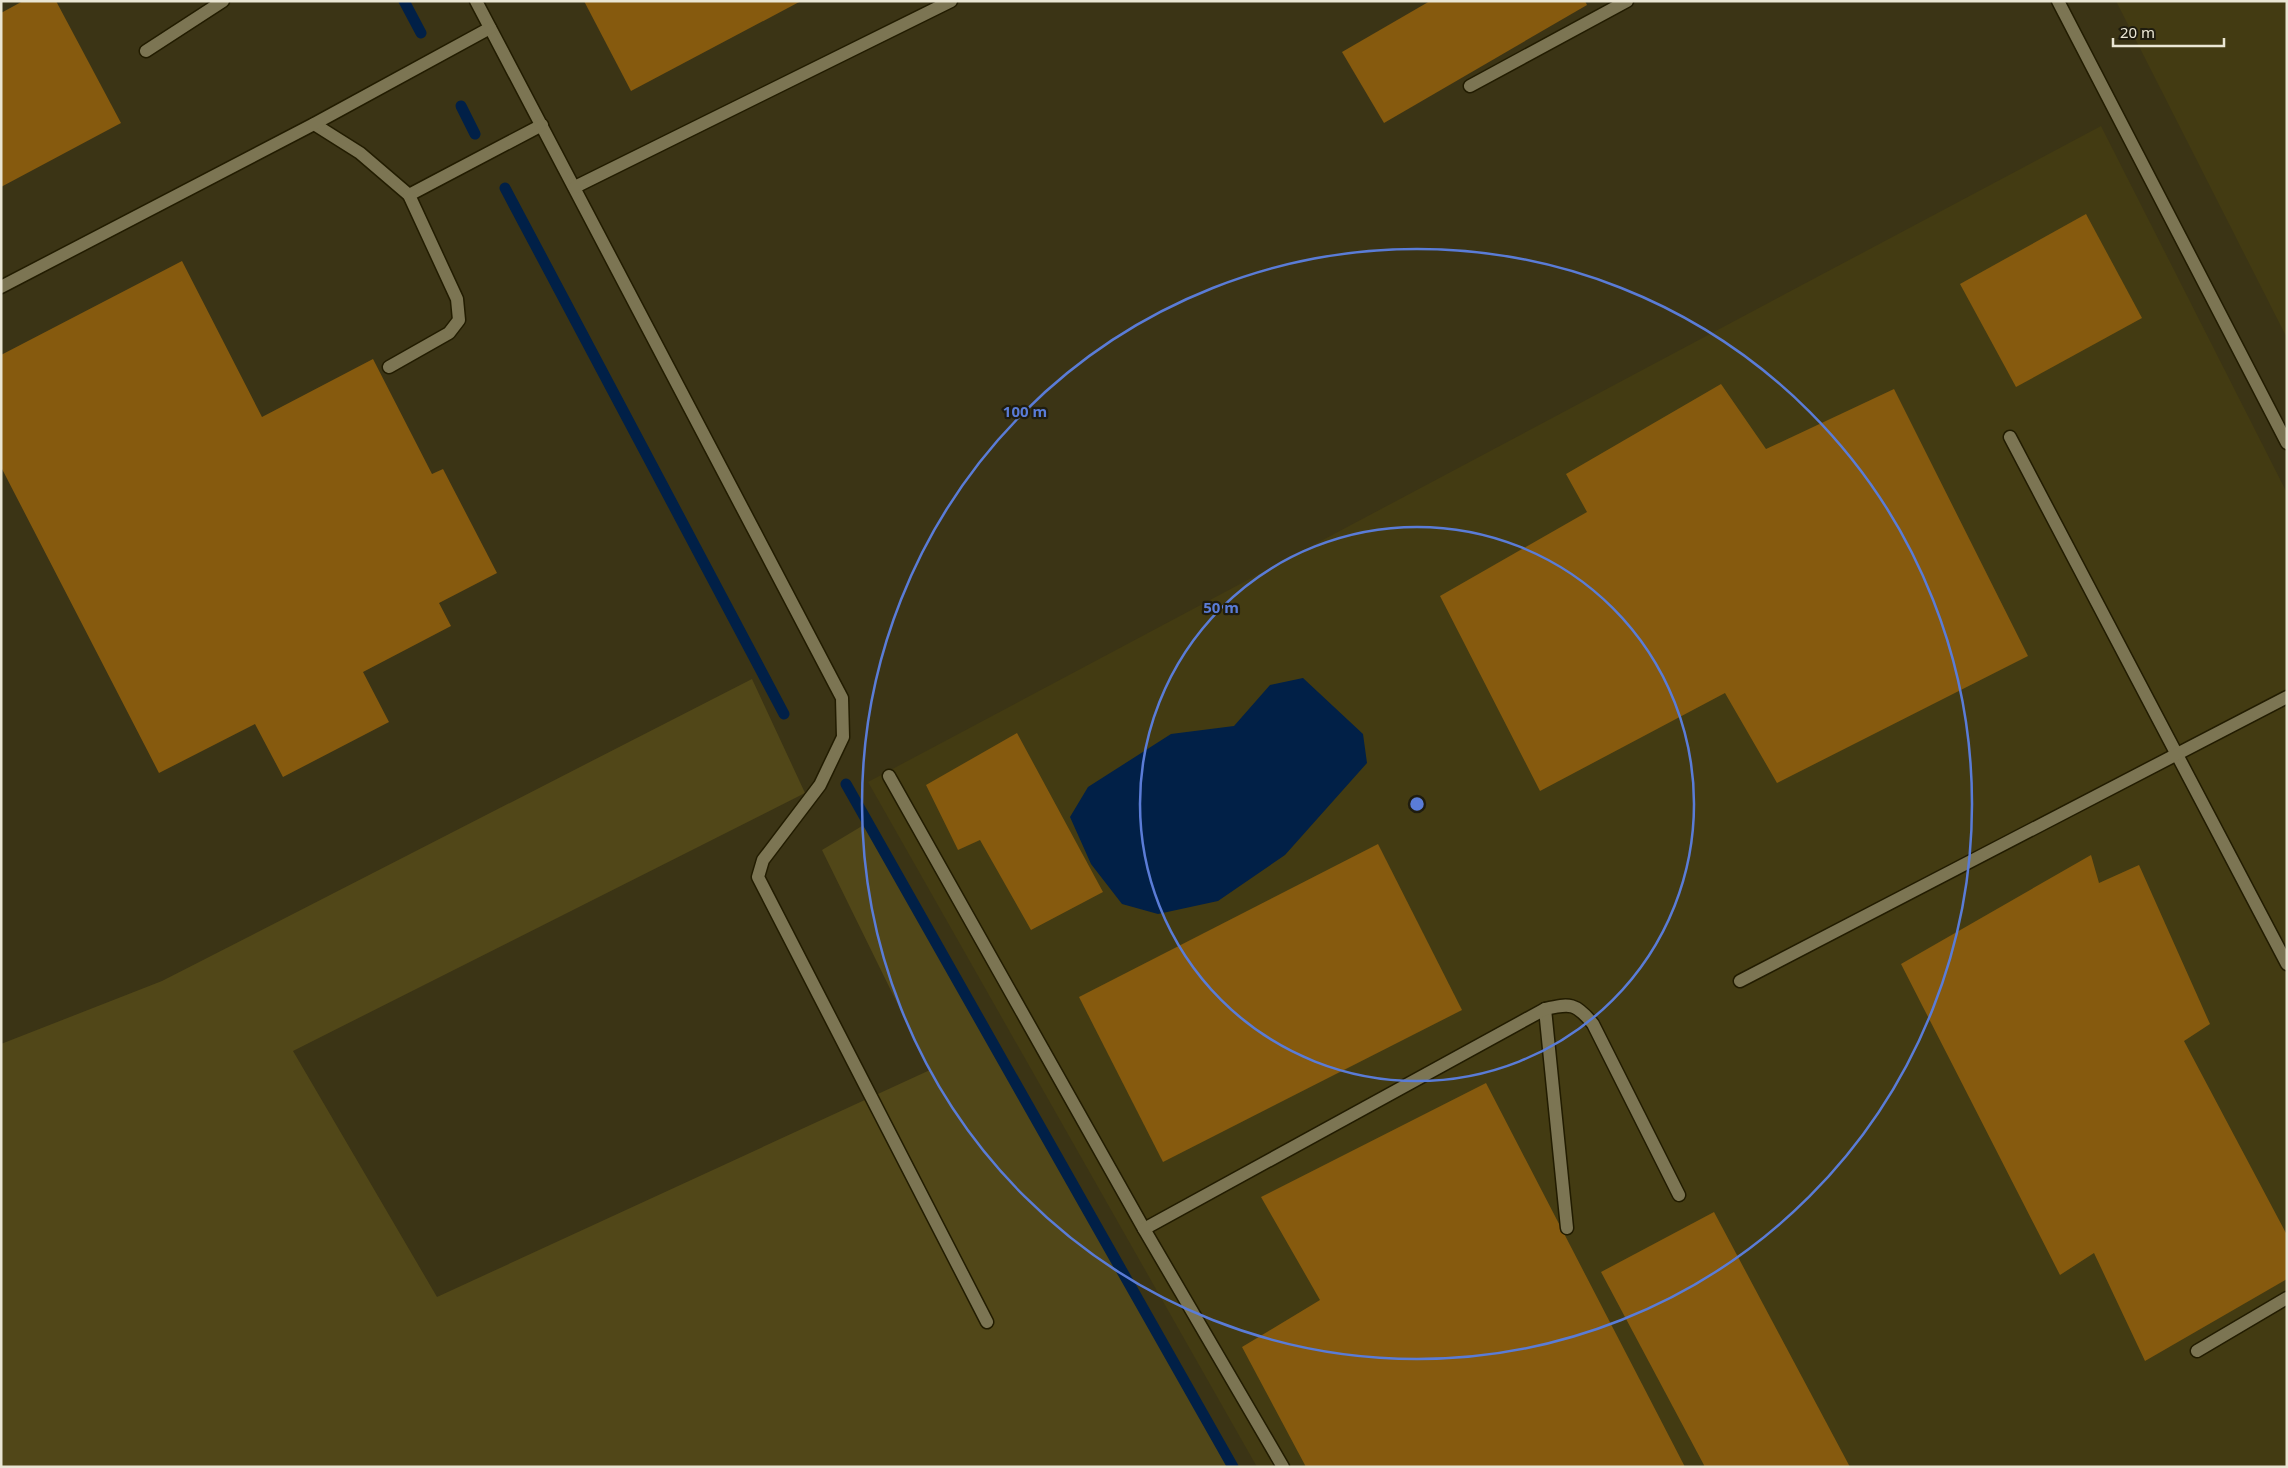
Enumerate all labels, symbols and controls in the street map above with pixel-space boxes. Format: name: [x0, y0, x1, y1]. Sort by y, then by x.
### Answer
scale bar: [2113, 15, 2224, 47]
text: 20 m: [2120, 22, 2155, 42]
text: 100 m: [1003, 401, 1047, 421]
text: 50 m: [1203, 597, 1239, 617]
centre of rings: [1408, 795, 1426, 813]

